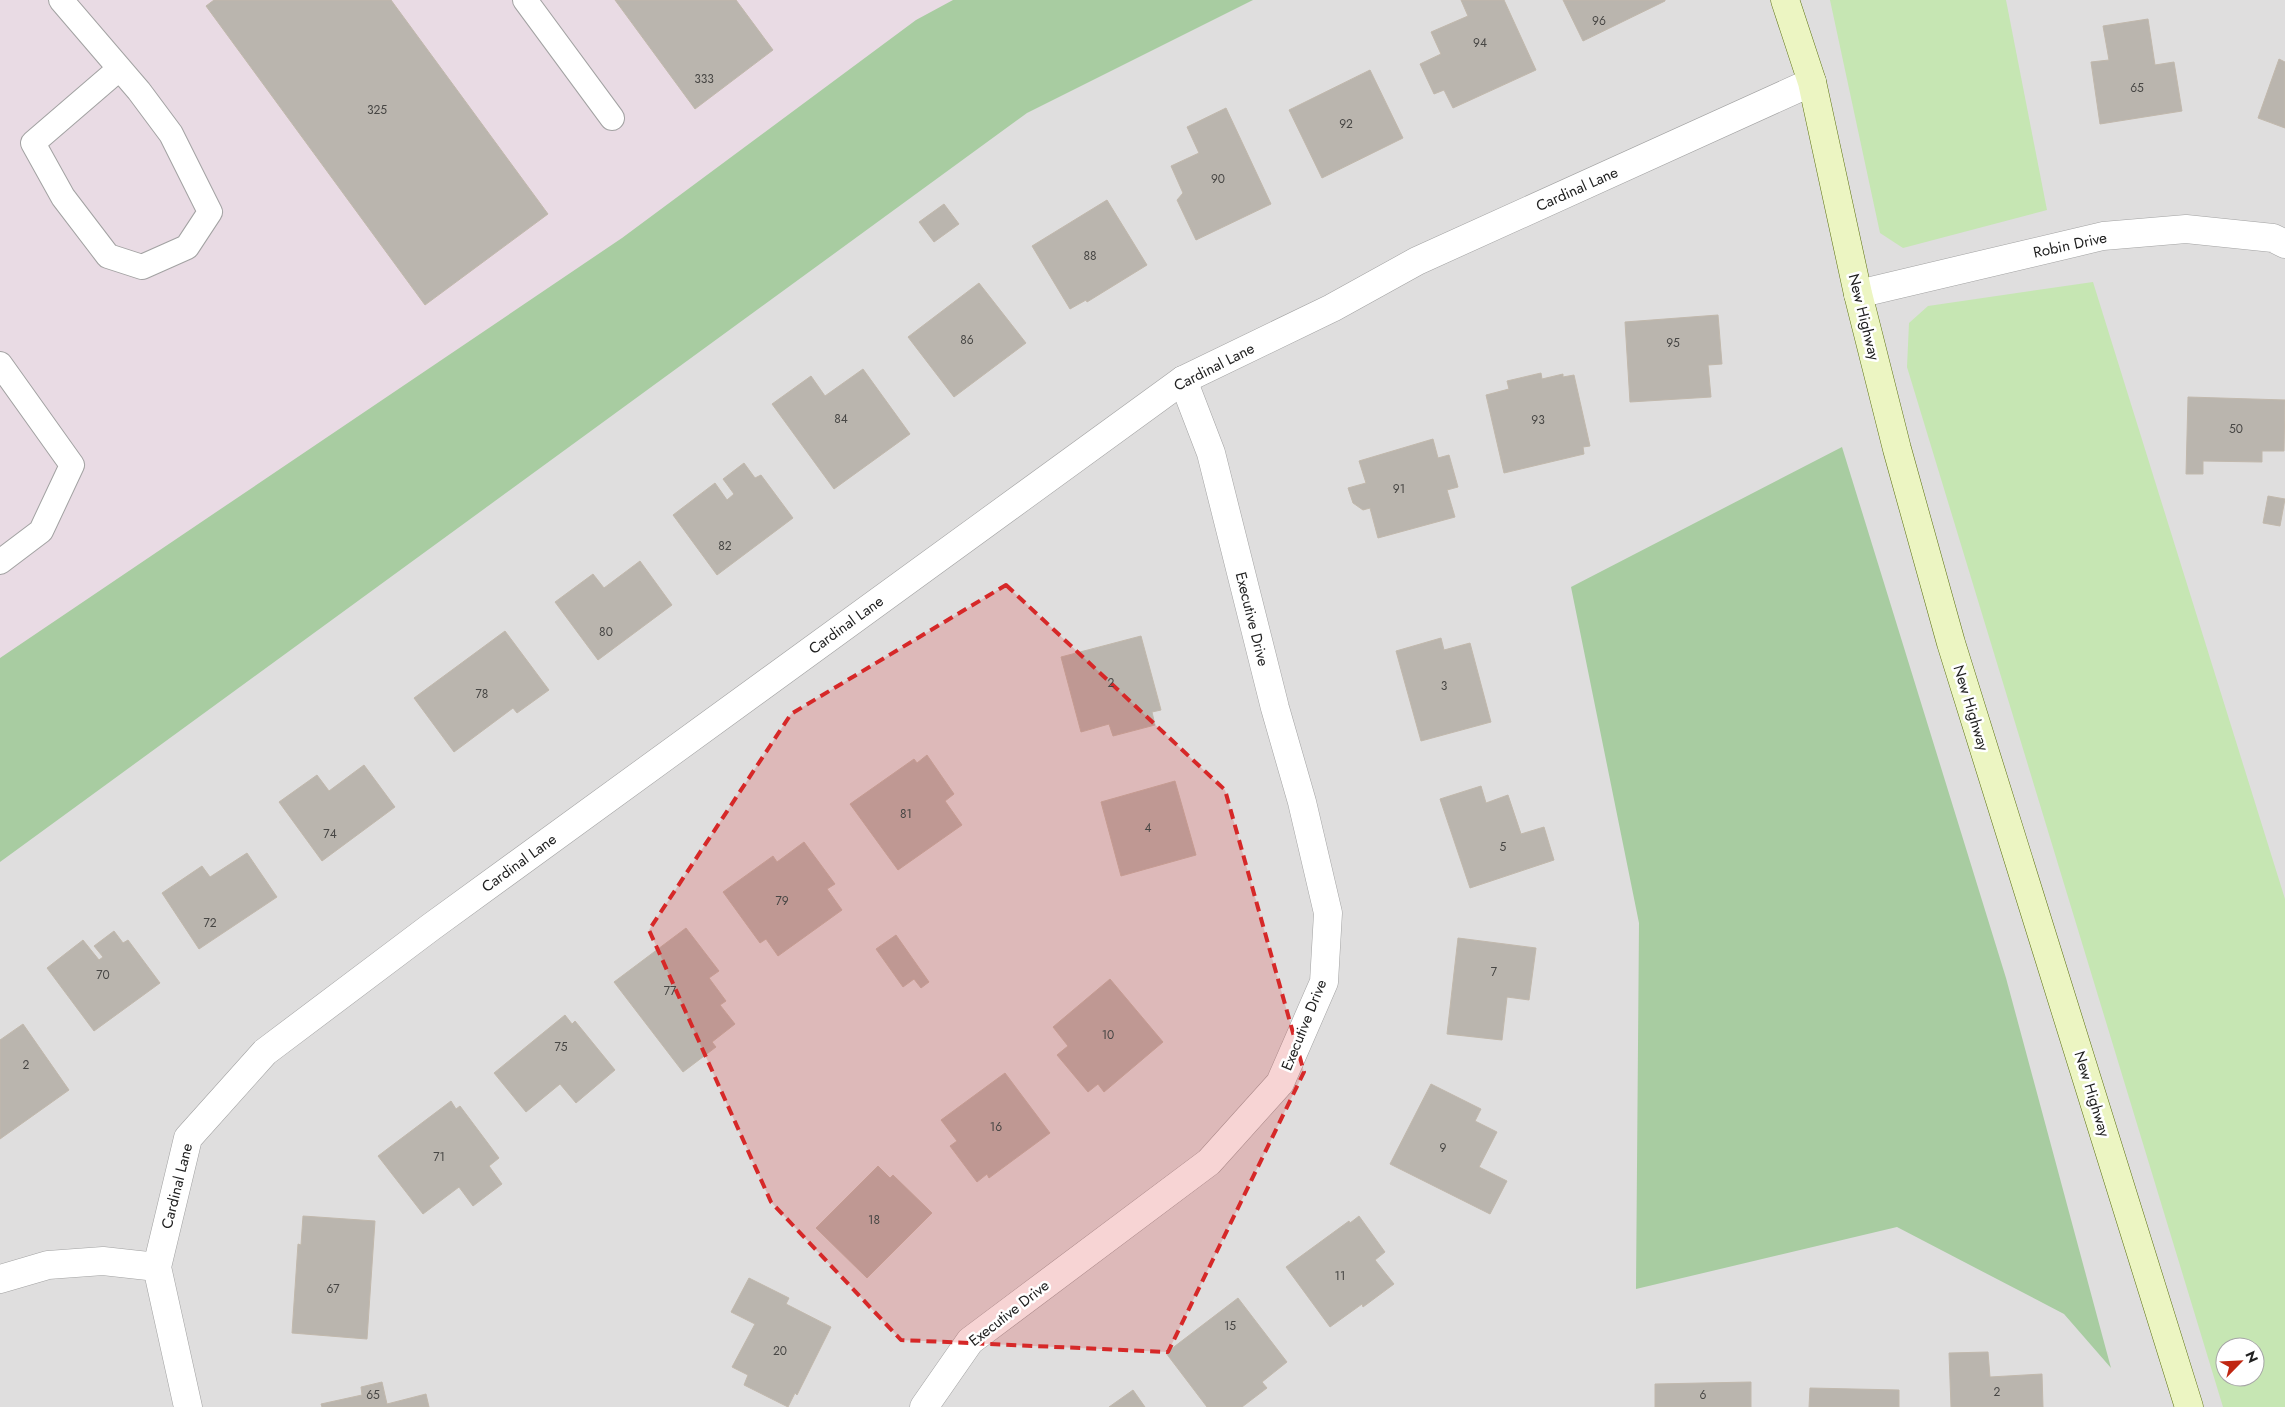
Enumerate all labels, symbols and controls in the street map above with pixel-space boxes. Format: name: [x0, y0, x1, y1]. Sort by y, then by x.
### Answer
house number: 96: [1592, 12, 1606, 30]
house number: 94: [1473, 34, 1487, 52]
house number: 333: [694, 70, 714, 88]
house number: 65: [2130, 79, 2144, 97]
house number: 325: [367, 101, 387, 119]
house number: 92: [1339, 115, 1353, 133]
street label: Cardinal Lane: [1532, 161, 1622, 217]
house number: 90: [1211, 170, 1225, 188]
street label: Robin Drive: [2031, 226, 2109, 264]
house number: 88: [1083, 247, 1097, 265]
street label: New Highway: [1843, 271, 1886, 363]
house number: 86: [960, 331, 974, 349]
house number: 95: [1666, 334, 1680, 352]
street label: Cardinal Lane: [1170, 337, 1258, 397]
house number: 84: [834, 410, 848, 428]
house number: 93: [1531, 411, 1545, 429]
house number: 50: [2229, 420, 2243, 438]
house number: 91: [1393, 480, 1405, 498]
house number: 82: [718, 537, 732, 555]
street label: Executive Drive: [1230, 569, 1274, 669]
street label: Cardinal Lane: [804, 590, 888, 660]
house number: 80: [599, 623, 613, 641]
street label: New Highway: [1948, 662, 1995, 754]
house number: 2: [1108, 674, 1115, 692]
house number: 3: [1441, 677, 1448, 695]
house number: 78: [476, 685, 488, 703]
house number: 81: [900, 805, 912, 823]
house number: 4: [1145, 819, 1152, 837]
house number: 74: [323, 825, 337, 843]
street label: Cardinal Lane: [477, 828, 561, 898]
house number: 5: [1500, 838, 1507, 856]
house number: 79: [775, 892, 789, 910]
house number: 72: [203, 914, 217, 932]
house number: 7: [1491, 963, 1498, 981]
house number: 70: [96, 966, 110, 984]
street label: Executive Drive: [1276, 976, 1332, 1074]
house number: 77: [664, 982, 677, 1000]
house number: 10: [1102, 1026, 1114, 1044]
house number: 75: [554, 1038, 568, 1056]
street label: New Highway: [2069, 1048, 2116, 1140]
house number: 2: [23, 1056, 30, 1074]
house number: 16: [990, 1118, 1002, 1136]
house number: 9: [1440, 1139, 1447, 1157]
street label: Cardinal Lane: [156, 1141, 198, 1231]
house number: 71: [433, 1148, 445, 1166]
house number: 18: [868, 1211, 880, 1229]
house number: 11: [1335, 1267, 1345, 1285]
street label: Executive Drive: [964, 1274, 1054, 1351]
house number: 67: [326, 1280, 340, 1298]
house number: 15: [1224, 1317, 1236, 1335]
north arrow: [2215, 1337, 2265, 1387]
house number: 20: [773, 1342, 787, 1360]
text: N: [2240, 1348, 2263, 1366]
house number: 2: [1994, 1383, 2001, 1401]
house number: 65: [366, 1386, 380, 1404]
house number: 6: [1700, 1386, 1707, 1404]

